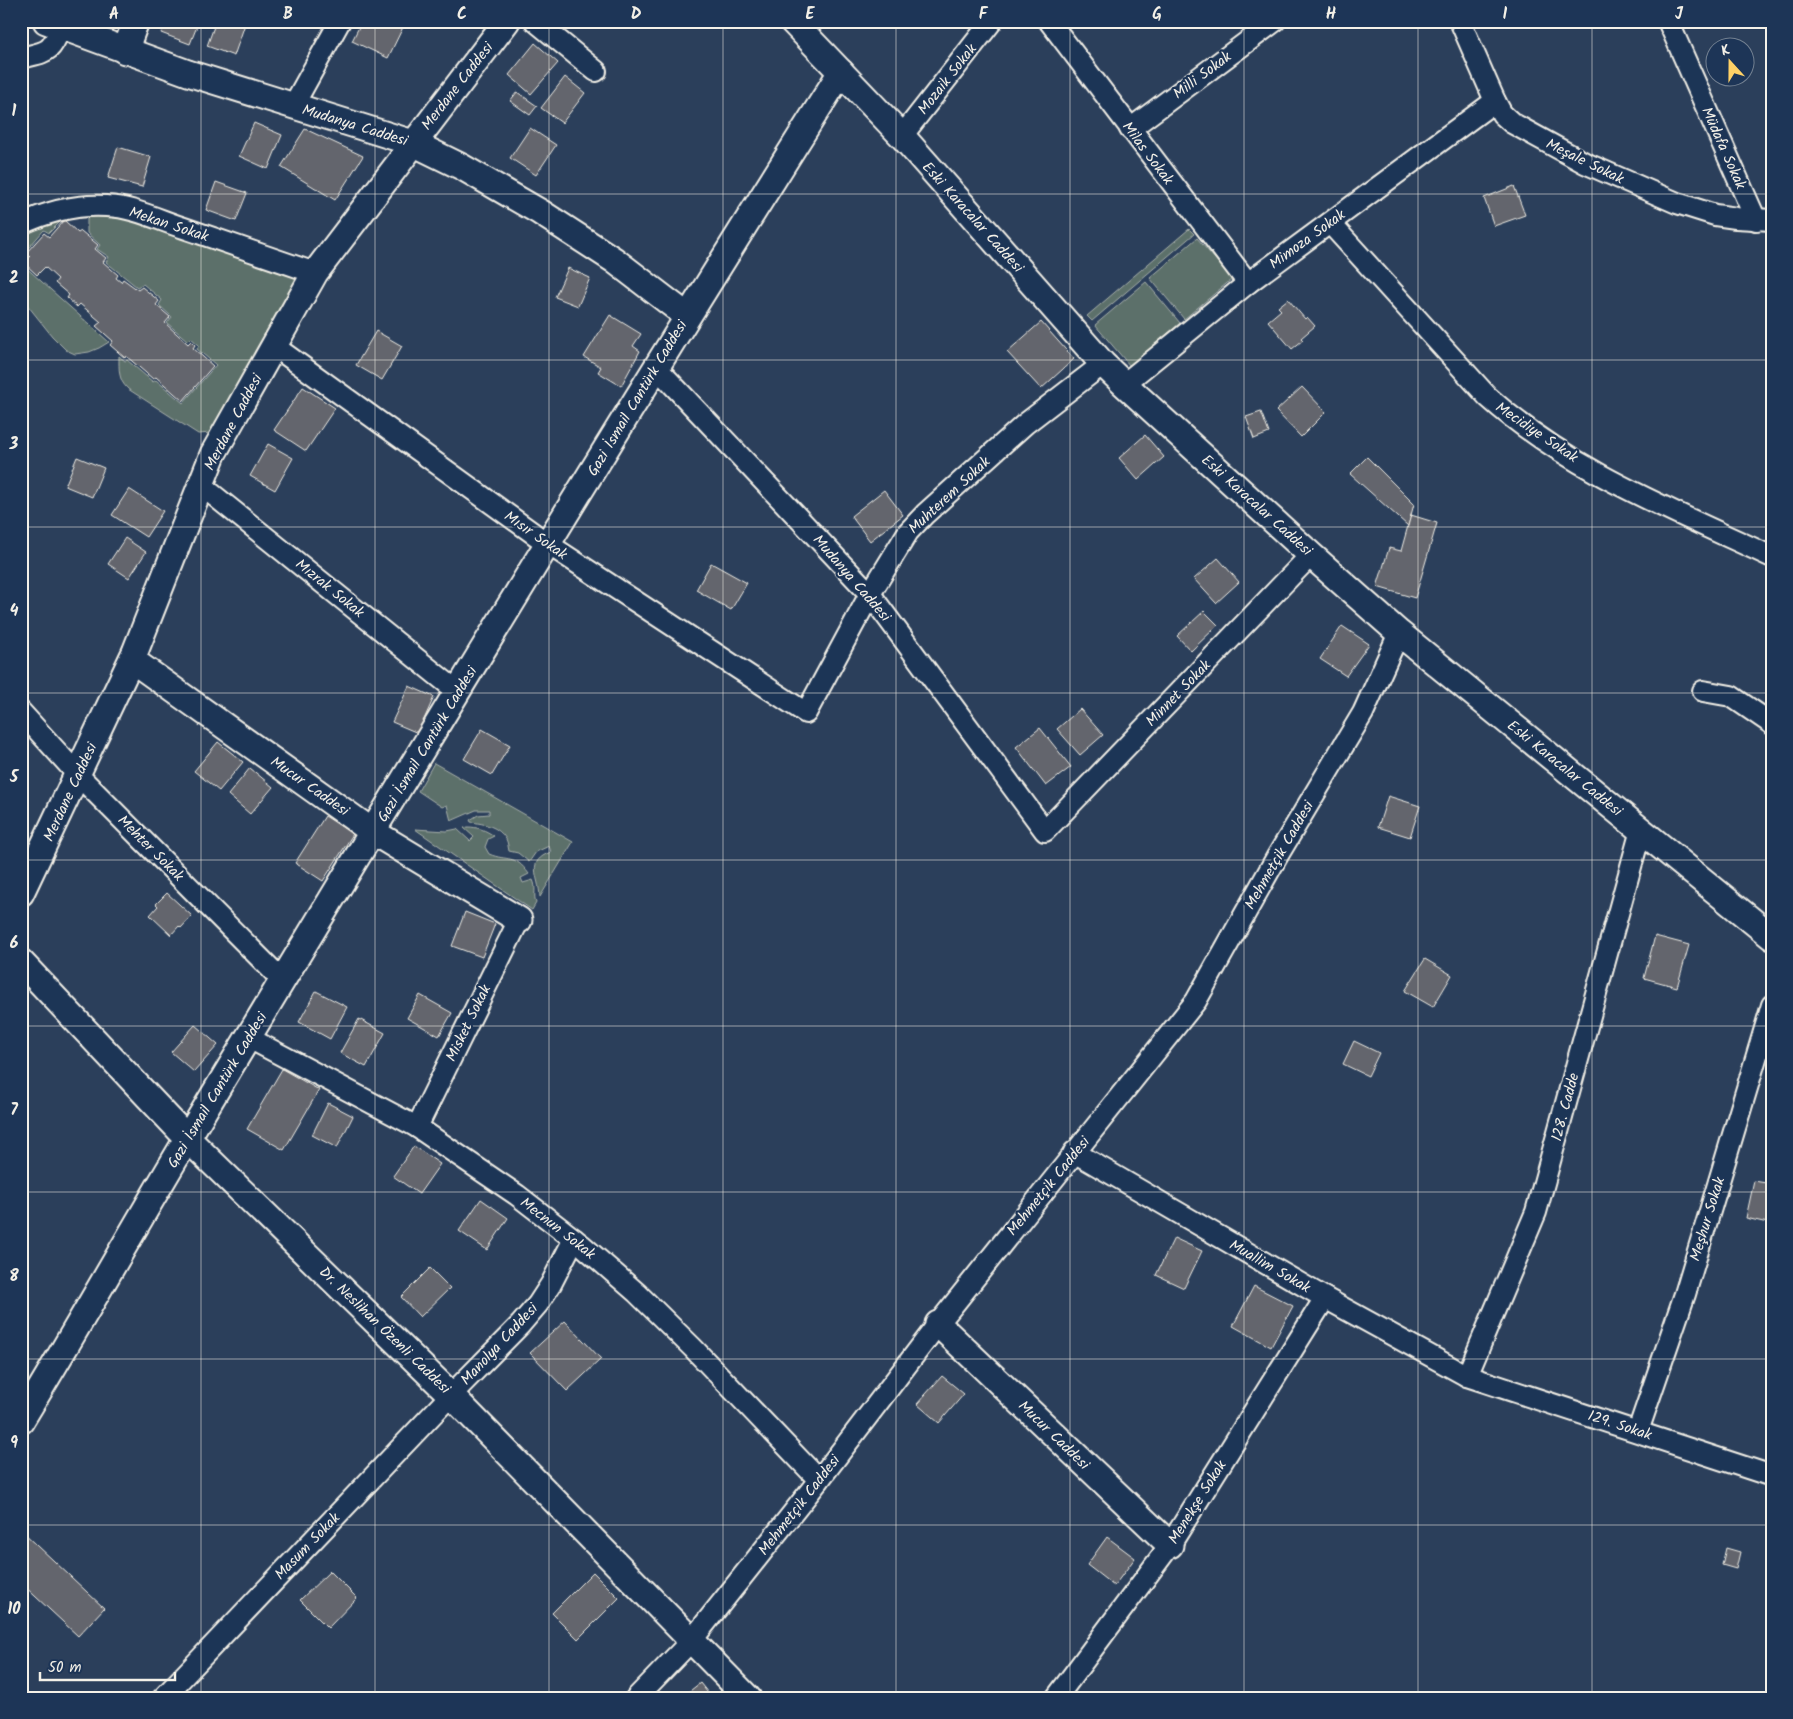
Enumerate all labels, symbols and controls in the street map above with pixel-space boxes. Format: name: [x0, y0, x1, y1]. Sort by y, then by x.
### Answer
text: A: [109, 2, 119, 27]
text: B: [283, 2, 293, 27]
text: C: [457, 2, 467, 27]
text: D: [631, 2, 642, 27]
text: E: [806, 2, 816, 27]
text: F: [979, 2, 989, 27]
text: G: [1152, 2, 1162, 27]
text: H: [1326, 2, 1336, 27]
text: I: [1503, 2, 1508, 27]
text: J: [1675, 2, 1684, 27]
street label: Merdane Caddesi: [416, 36, 501, 136]
street label: Mozaik Sokak: [912, 38, 984, 120]
north arrow: [1706, 38, 1756, 88]
text: K: [1718, 39, 1734, 63]
street label: Milli Sokak: [1168, 45, 1238, 106]
street label: Mudanya Caddesi: [299, 98, 412, 154]
text: 1: [12, 99, 17, 124]
street label: Müdafa Sokak: [1694, 103, 1752, 194]
street label: Milas Sokak: [1115, 117, 1180, 191]
street label: Meşale Sokak: [1541, 133, 1629, 192]
street label: Eski Karacalar Caddesi: [916, 157, 1030, 280]
street label: Mekan Sokak: [126, 201, 213, 249]
street label: Mimoza Sokak: [1264, 203, 1352, 276]
text: 2: [9, 266, 19, 291]
street label: Gazi İsmail Cantürk Caddesi: [582, 315, 695, 481]
street label: Merdane Caddesi: [198, 369, 270, 475]
street label: Mecidiye Sokak: [1490, 396, 1584, 470]
text: 3: [9, 432, 19, 457]
street label: Eski Karacalar Caddesi: [1195, 449, 1318, 563]
street label: Muhterem Sokak: [903, 450, 997, 540]
street label: Mısır Sokak: [499, 505, 573, 567]
street label: Mudanya Caddesi: [806, 530, 897, 629]
street label: Mızrak Sokak: [289, 553, 370, 625]
text: 4: [10, 599, 19, 624]
street label: Minnet Sokak: [1140, 654, 1218, 733]
street label: Gazi İsmail Cantürk Caddesi: [372, 661, 485, 827]
street label: Eski Karacalar Caddesi: [1501, 715, 1629, 824]
street label: Merdane Caddesi: [38, 738, 105, 846]
street label: Mucur Caddesi: [265, 751, 355, 824]
text: 5: [9, 765, 20, 790]
street label: Mehmetçik Caddesi: [1239, 795, 1322, 914]
street label: Mehter Sokak: [111, 810, 190, 888]
text: 6: [10, 931, 19, 956]
street label: Misket Sokak: [440, 980, 498, 1066]
street label: Gazi İsmail Cantürk Caddesi: [162, 1007, 275, 1173]
street label: 128. Cadde: [1545, 1070, 1587, 1144]
text: 7: [10, 1098, 18, 1123]
street label: Mehmetçik Caddesi: [1001, 1131, 1097, 1242]
street label: Meşhur Sokak: [1684, 1173, 1732, 1264]
street label: Mecnun Sokak: [514, 1192, 601, 1267]
street label: Muallim Sokak: [1224, 1234, 1316, 1300]
street label: Dr. Neslihan Özenli Caddesi: [313, 1261, 457, 1401]
text: 8: [9, 1264, 19, 1289]
street label: Manolya Caddesi: [455, 1297, 545, 1391]
street label: Mucur Caddesi: [1012, 1395, 1096, 1477]
street label: 129. Sokak: [1585, 1404, 1656, 1448]
text: 9: [10, 1431, 18, 1456]
street label: Mehmetçik Caddesi: [753, 1449, 848, 1561]
street label: Menekşe Sokak: [1162, 1455, 1234, 1549]
street label: Masum Sokak: [269, 1507, 347, 1586]
text: 10: [7, 1597, 21, 1622]
scale bar: [40, 1649, 175, 1681]
text: 50 m: [48, 1656, 82, 1680]

